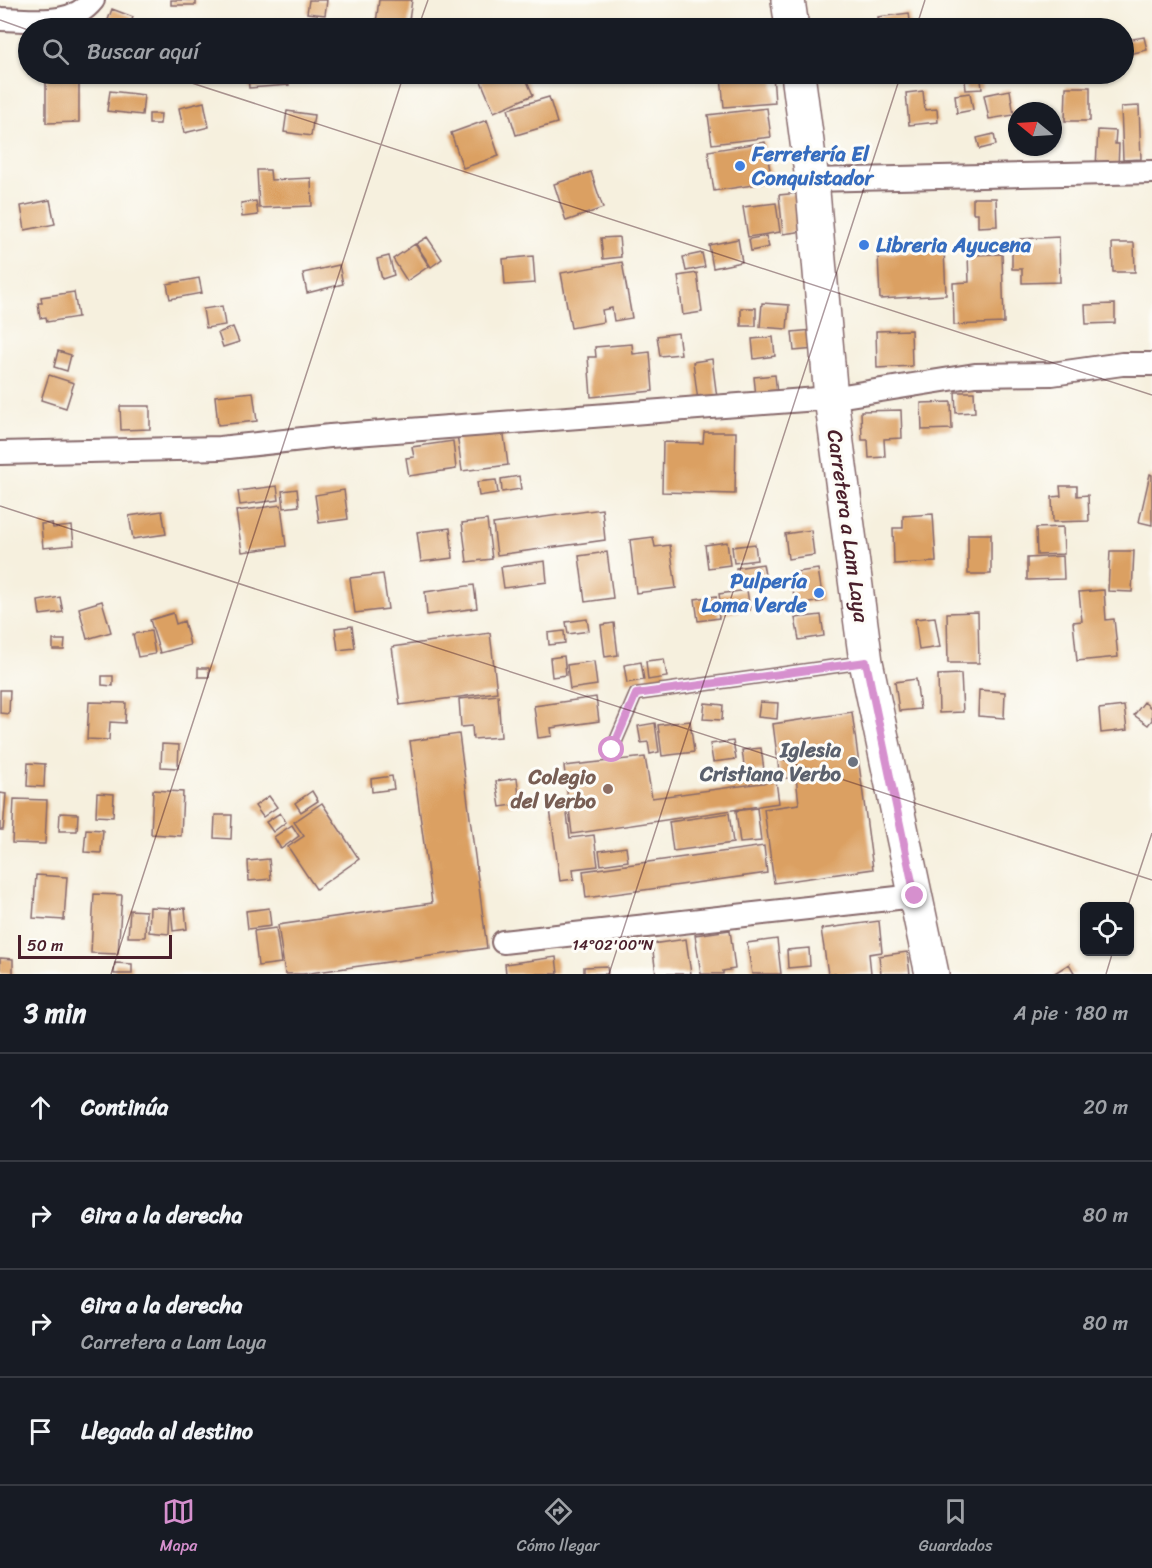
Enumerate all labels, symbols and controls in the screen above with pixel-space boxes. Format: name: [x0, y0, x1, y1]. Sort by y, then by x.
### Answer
search box: [18, 18, 1134, 84]
text: Buscar aquí: [87, 32, 199, 71]
icon: search: [39, 35, 72, 68]
north arrow: [1008, 102, 1062, 156]
place label: Ferretería El Conquistador: [751, 135, 874, 197]
marker: Ferretería El Conquistador: [733, 159, 747, 173]
place label: Libreria Ayucena: [876, 226, 1032, 264]
marker: Libreria Ayucena: [857, 238, 871, 252]
street label: Carretera a Lam Laya: [816, 427, 880, 625]
place label: Pulpería Loma Verde: [701, 562, 807, 624]
marker: Pulpería Loma Verde: [812, 586, 826, 600]
place label: Iglesia Cristiana Verbo: [699, 731, 842, 793]
route start: [598, 736, 624, 762]
marker: Iglesia Cristiana Verbo: [846, 755, 860, 769]
place label: Colegio del Verbo: [511, 758, 597, 820]
marker: Colegio del Verbo: [601, 782, 615, 796]
route end: [901, 882, 927, 908]
map controls: [1080, 902, 1134, 956]
button: locate: [1080, 902, 1134, 956]
text: 50 m: [27, 931, 63, 960]
scale bar: [18, 932, 172, 959]
text: 14°02'00"N: [572, 932, 654, 958]
text: 3 min: [24, 990, 86, 1036]
text: A pie · 180 m: [1014, 996, 1128, 1031]
text: Continúa: [81, 1088, 168, 1127]
text: 20 m: [1083, 1090, 1128, 1125]
icon: ahead: [24, 1091, 57, 1124]
text: Gira a la derecha: [81, 1196, 242, 1235]
text: 80 m: [1083, 1198, 1128, 1233]
icon: right: [24, 1199, 57, 1232]
text: Gira a la derecha: [81, 1286, 242, 1325]
text: 80 m: [1083, 1306, 1128, 1341]
icon: right: [24, 1307, 57, 1340]
text: Carretera a Lam Laya: [81, 1325, 266, 1360]
text: Llegada al destino: [81, 1412, 253, 1451]
icon: arrive: [24, 1415, 57, 1448]
tab: Mapa: [160, 1495, 197, 1560]
tab: Cómo llegar: [517, 1495, 599, 1560]
tab: Guardados: [919, 1495, 992, 1560]

